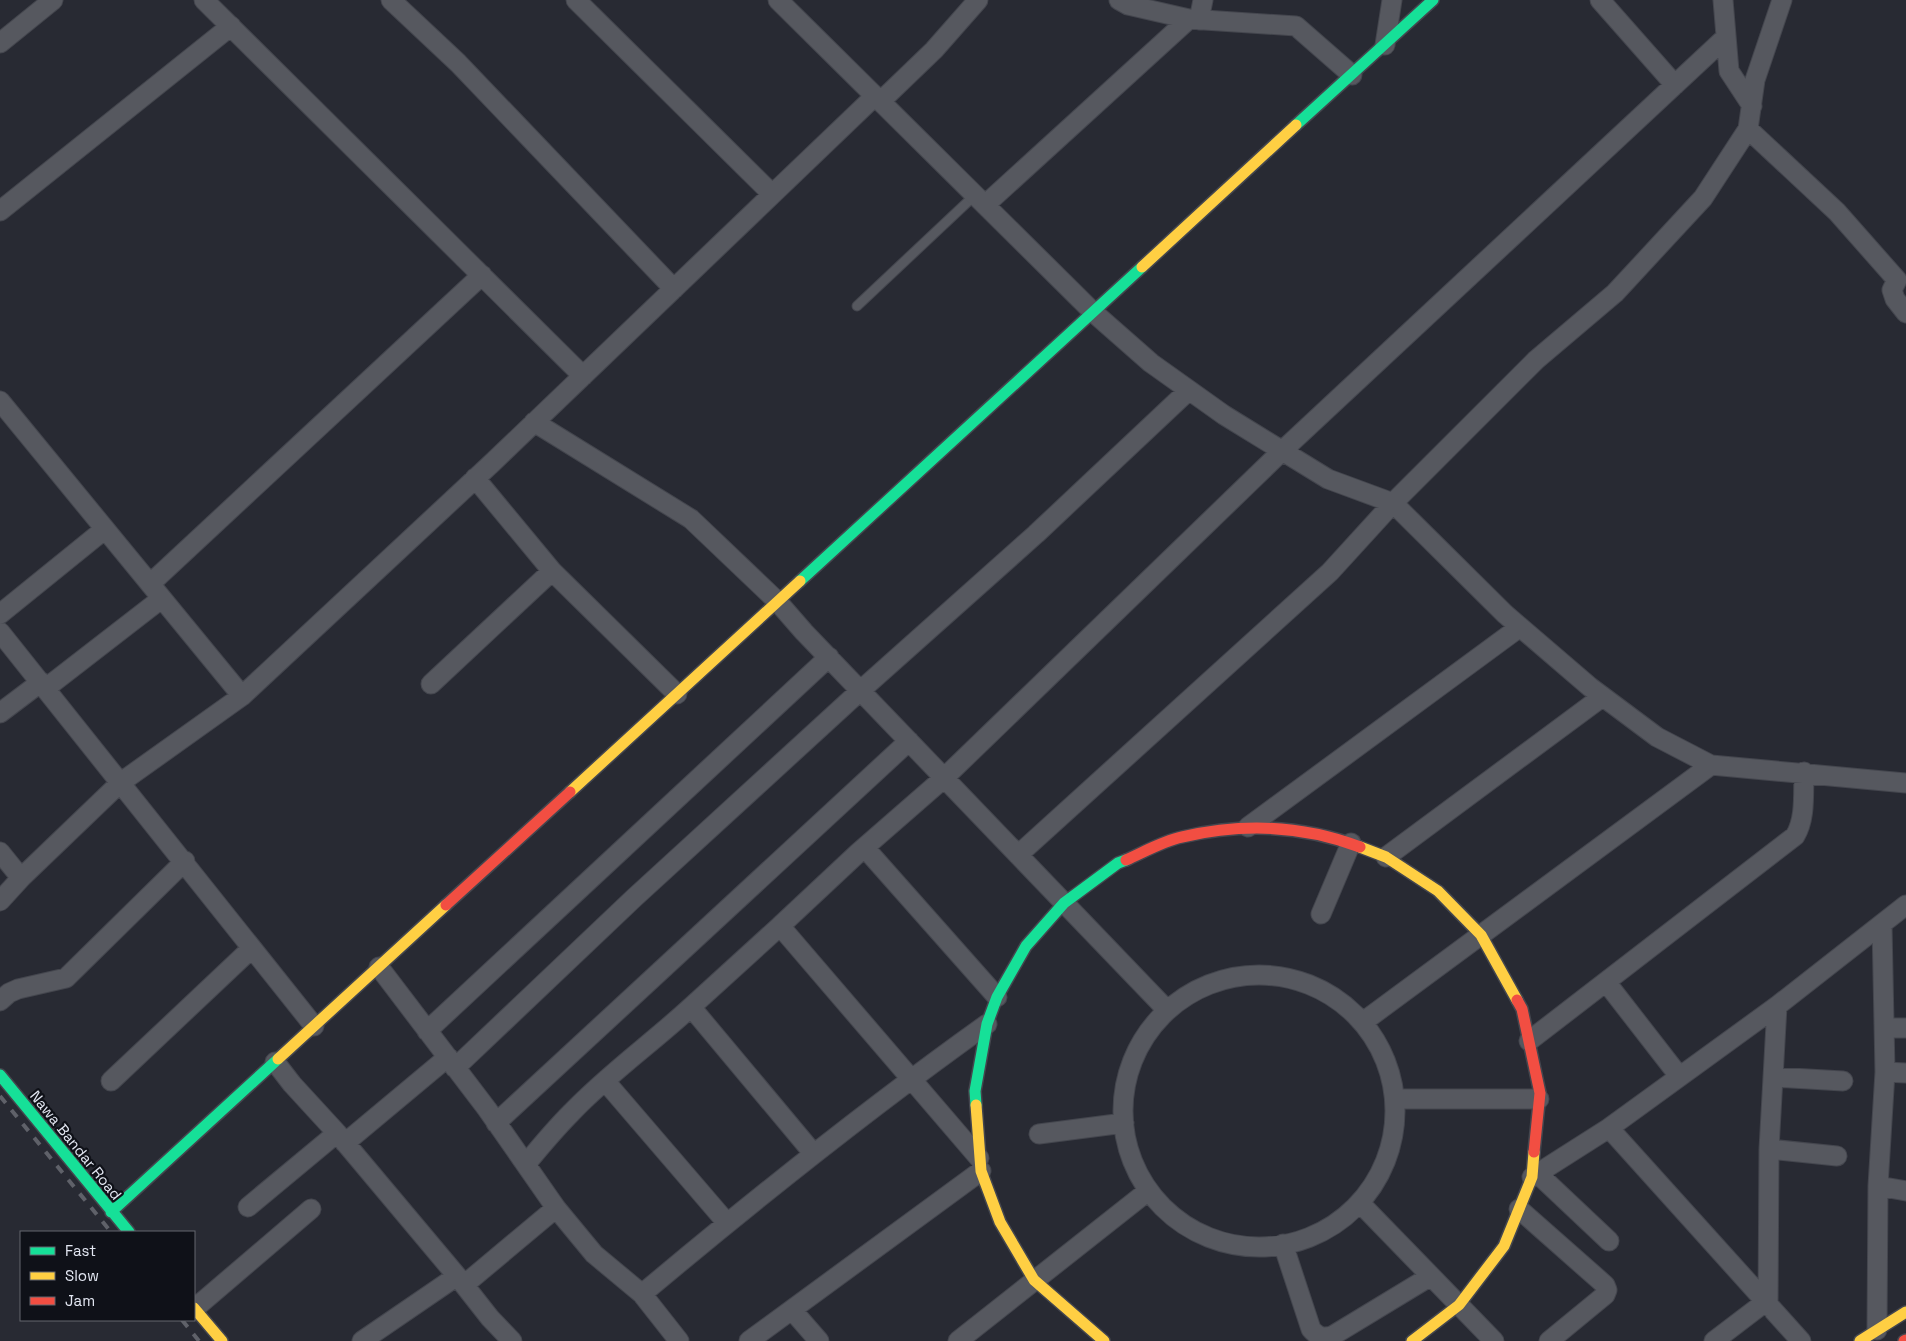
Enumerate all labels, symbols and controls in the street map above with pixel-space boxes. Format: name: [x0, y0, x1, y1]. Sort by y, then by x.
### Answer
street label: Nawa Bandar Road: [26, 1087, 126, 1203]
legend: [20, 1231, 195, 1321]
text: Fast: [65, 1241, 96, 1260]
text: Slow: [65, 1266, 99, 1285]
text: Jam: [65, 1291, 95, 1310]

